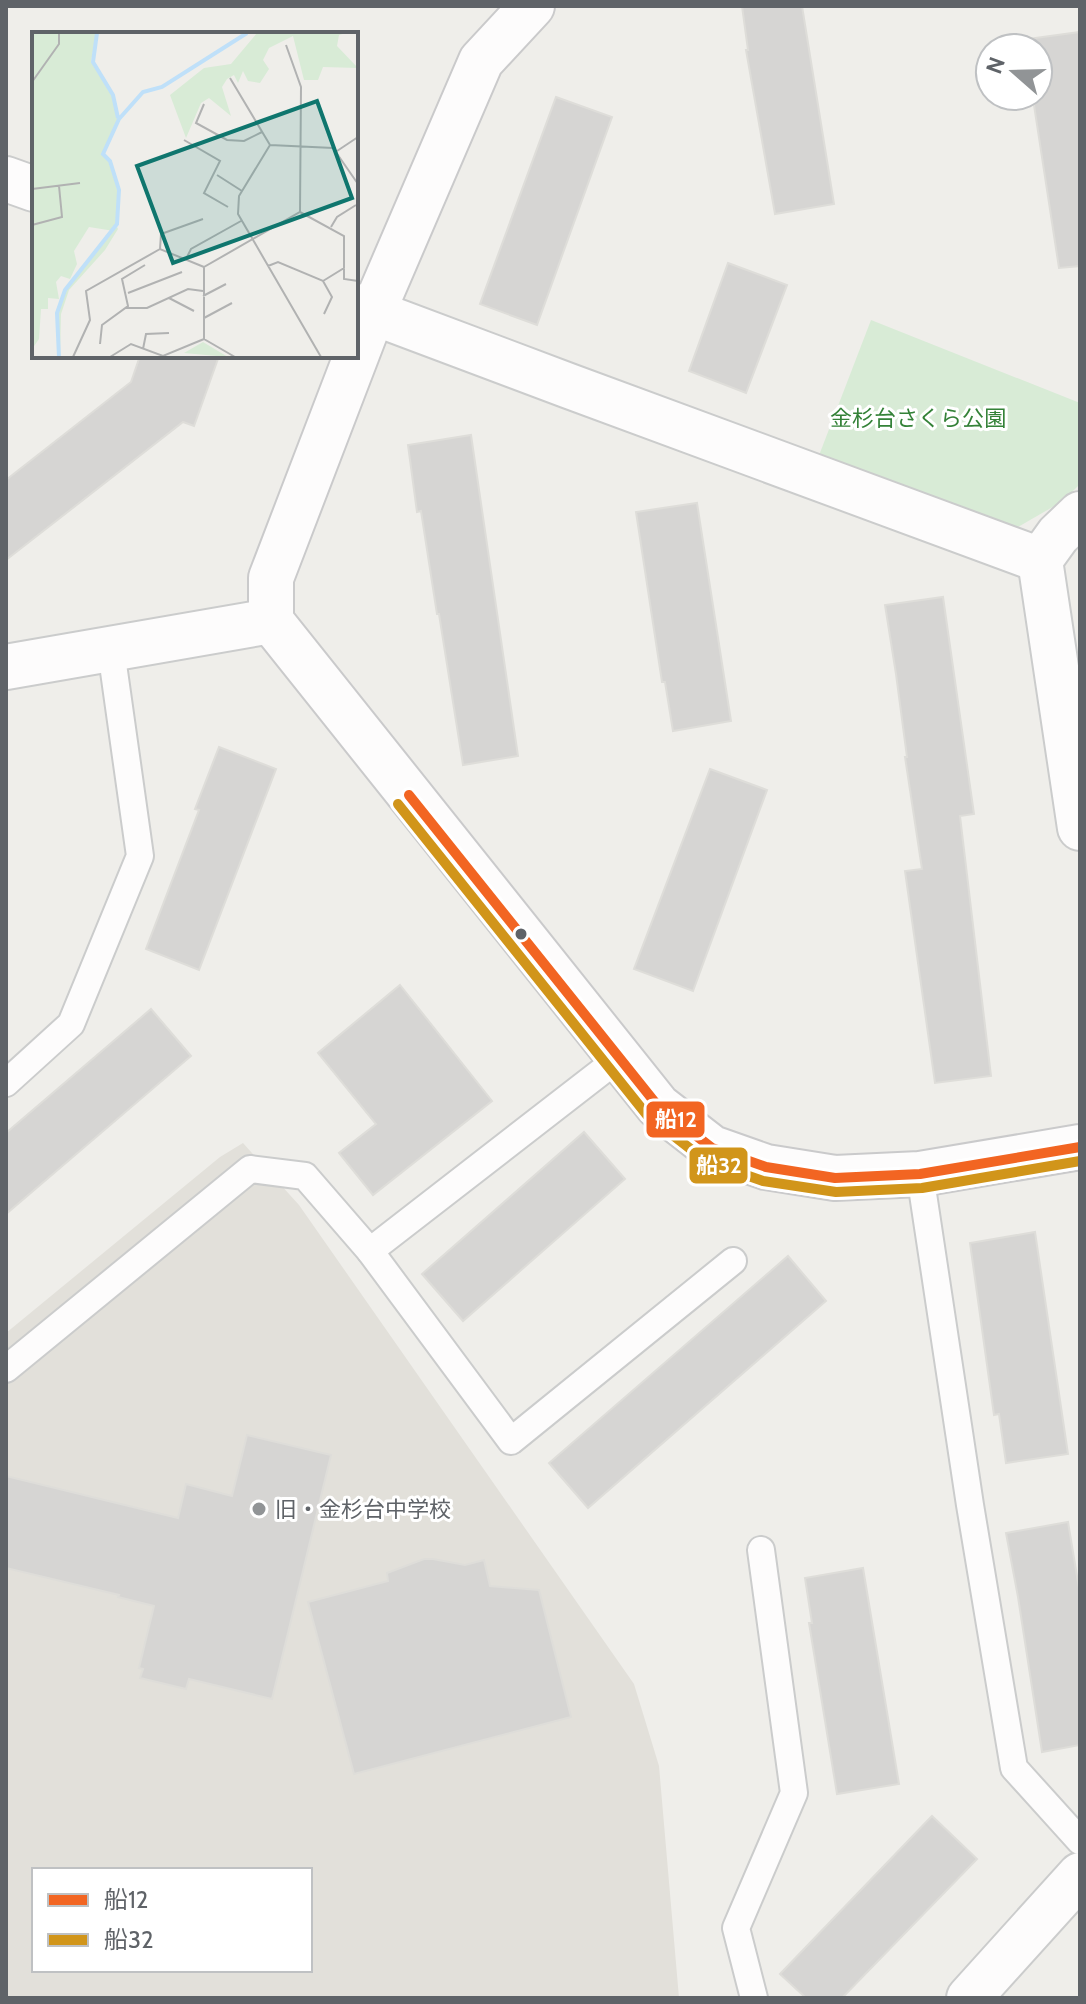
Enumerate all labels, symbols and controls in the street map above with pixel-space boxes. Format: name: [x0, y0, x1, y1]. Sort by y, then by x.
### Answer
inset map: [32, 32, 358, 358]
north arrow: [974, 32, 1054, 112]
text: N: [980, 53, 1011, 77]
park label: 金杉台さくら公園: [830, 405, 1006, 432]
unlabelled marker: [513, 926, 529, 942]
line badge: 船12: [645, 1100, 706, 1139]
text: 船12: [655, 1106, 697, 1133]
line badge: 船32: [688, 1146, 749, 1185]
text: 船32: [696, 1152, 742, 1179]
place label: 旧・金杉台中学校: [275, 1496, 451, 1523]
marker: 旧・金杉台中学校: [250, 1500, 268, 1518]
legend: [32, 1868, 312, 1972]
text: 船12: [104, 1885, 148, 1914]
text: 船32: [104, 1925, 154, 1954]

